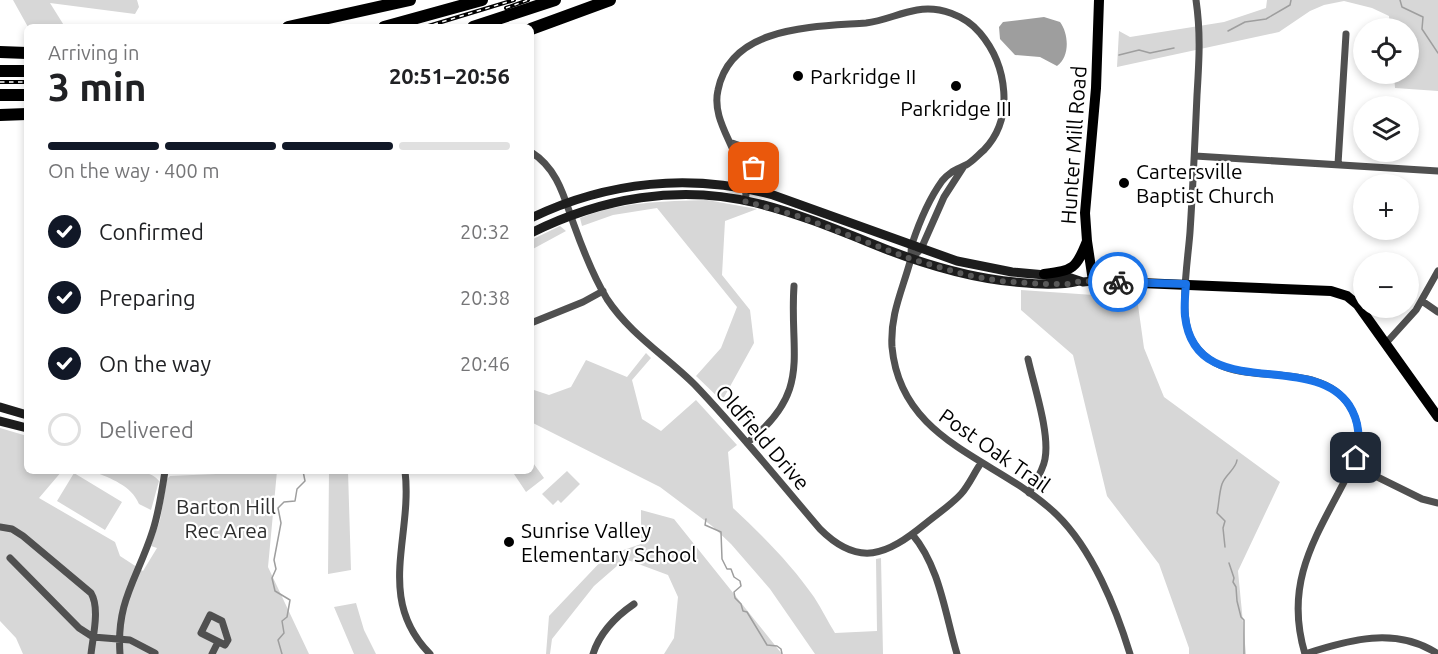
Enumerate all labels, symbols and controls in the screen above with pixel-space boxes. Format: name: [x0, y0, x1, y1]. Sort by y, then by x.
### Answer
map controls: [1353, 18, 1419, 318]
button: locate: [1353, 18, 1419, 84]
text: Arriving in: [48, 41, 139, 64]
text: 20:51–20:56: [389, 63, 510, 88]
place label: Parkridge II: [810, 64, 916, 88]
text: 3 min: [48, 65, 147, 108]
street label: Hunter Mill Road: [1055, 65, 1091, 225]
marker: Parkridge II: [791, 69, 805, 83]
marker: Parkridge III: [949, 79, 963, 93]
place label: Parkridge III: [900, 96, 1012, 120]
button: layers: [1353, 96, 1419, 162]
pin: [728, 142, 779, 193]
icon: bag: [737, 151, 770, 184]
text: On the way · 400 m: [48, 159, 220, 182]
place label: Cartersville Baptist Church: [1136, 159, 1275, 207]
button: +: [1353, 174, 1419, 240]
marker: Cartersville Baptist Church: [1117, 176, 1131, 190]
icon: check: [48, 215, 81, 248]
text: Confirmed: [99, 219, 204, 244]
text: 20:32: [460, 220, 510, 243]
courier: [1088, 252, 1148, 312]
button: −: [1353, 252, 1419, 318]
icon: bike: [1102, 266, 1135, 299]
icon: check: [48, 281, 81, 314]
text: Preparing: [99, 285, 196, 310]
text: 20:38: [460, 286, 510, 309]
icon: check: [48, 347, 81, 380]
text: On the way: [99, 351, 211, 376]
text: 20:46: [460, 352, 510, 375]
street label: Oldfield Drive: [711, 380, 815, 494]
street label: Post Oak Trail: [935, 403, 1055, 497]
text: Delivered: [99, 417, 194, 442]
pin: [1330, 432, 1381, 483]
icon: home: [1339, 441, 1372, 474]
park label: Barton Hill Rec Area: [176, 494, 276, 542]
place label: Sunrise Valley Elementary School: [521, 518, 697, 566]
marker: Sunrise Valley Elementary School: [502, 535, 516, 549]

